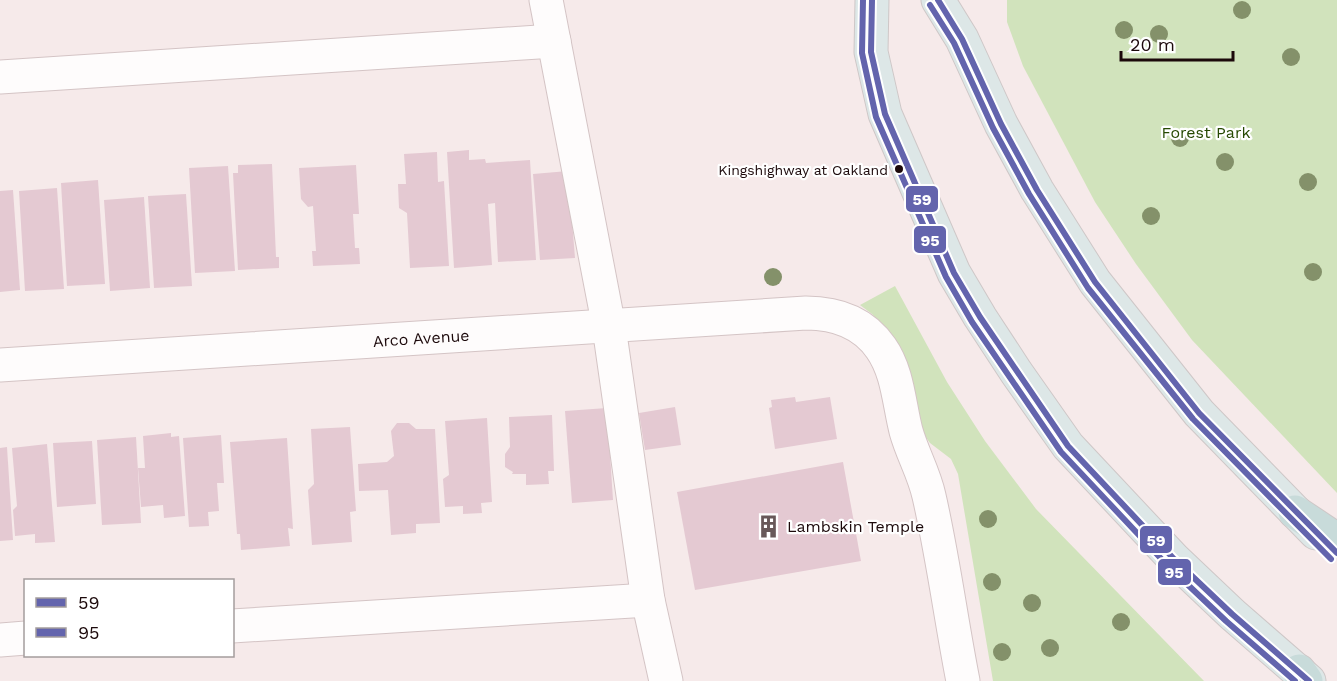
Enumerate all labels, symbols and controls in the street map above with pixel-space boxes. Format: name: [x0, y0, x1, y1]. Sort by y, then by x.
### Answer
scale bar: [1121, 24, 1234, 62]
text: 20 m: [1130, 34, 1175, 55]
park label: Forest Park: [1162, 123, 1251, 142]
place label: Kingshighway at Oakland: [718, 162, 888, 178]
marker: Kingshighway at Oakland: [893, 163, 905, 175]
line badge: 59: [905, 185, 939, 213]
text: 59: [912, 190, 932, 209]
line badge: 95: [913, 225, 947, 254]
text: 95: [920, 231, 940, 250]
street label: Arco Avenue: [372, 326, 470, 351]
building icon: Lambskin Temple: [756, 513, 782, 539]
place label: Lambskin Temple: [787, 517, 924, 536]
line badge: 59: [1139, 525, 1173, 554]
text: 59: [1146, 531, 1166, 550]
line badge: 95: [1157, 558, 1192, 586]
text: 95: [1164, 563, 1184, 582]
legend: [24, 579, 234, 657]
text: 59: [78, 592, 100, 613]
text: 95: [78, 622, 100, 643]

